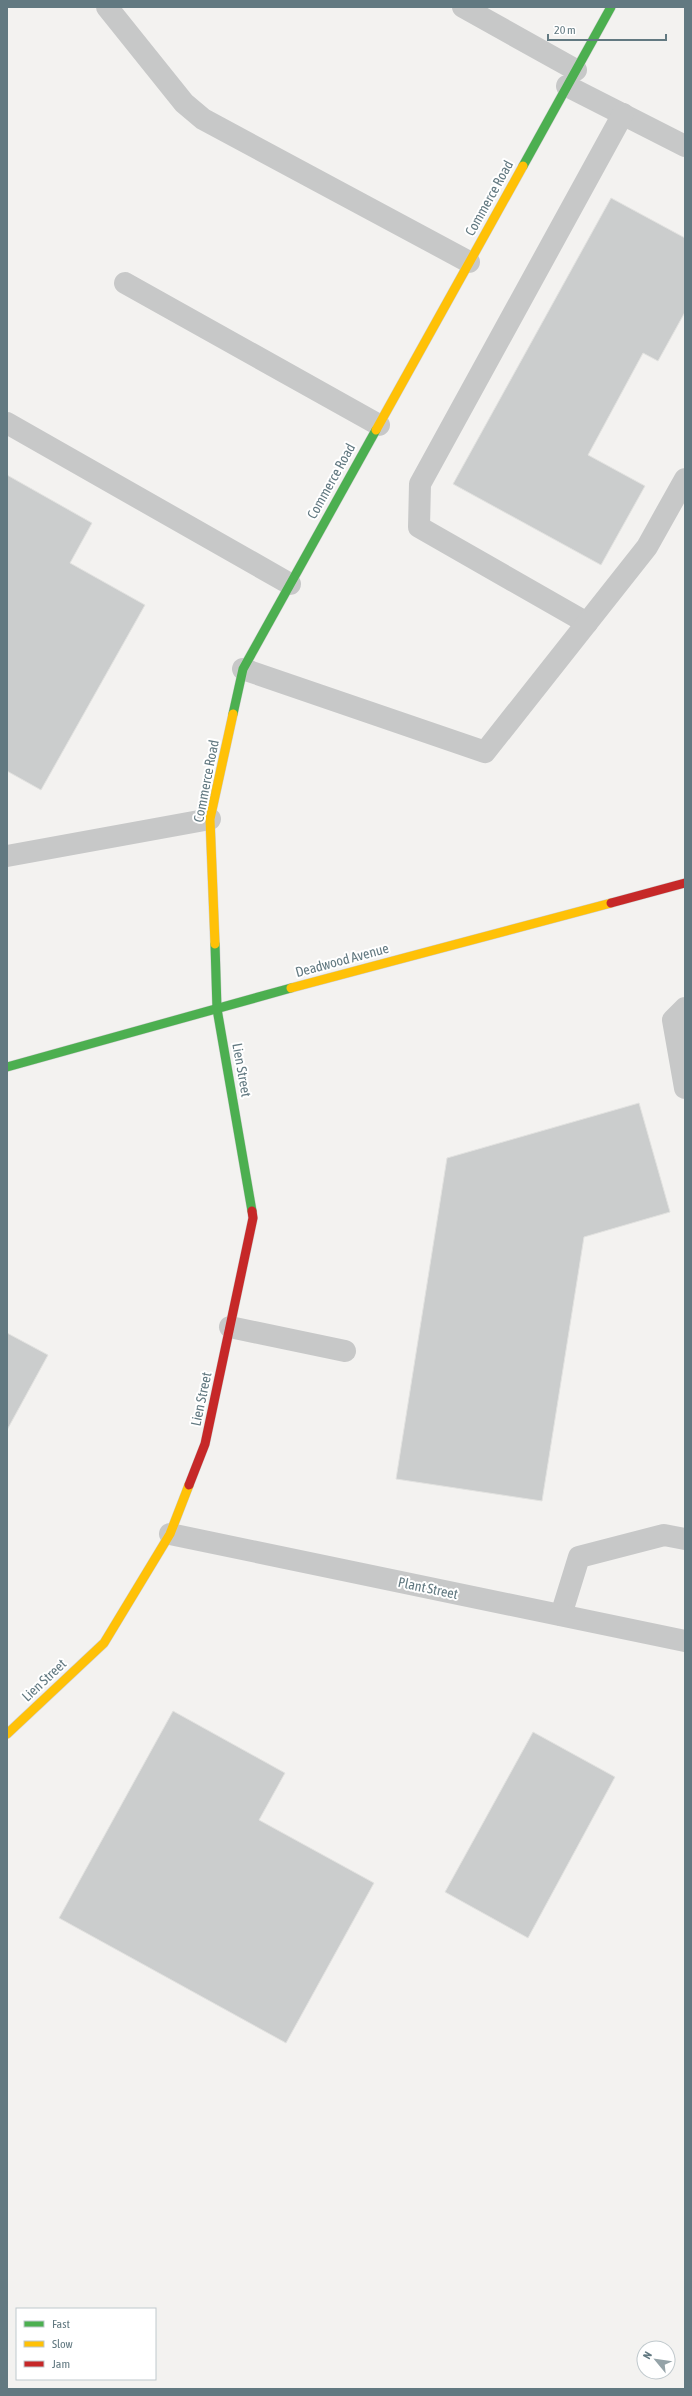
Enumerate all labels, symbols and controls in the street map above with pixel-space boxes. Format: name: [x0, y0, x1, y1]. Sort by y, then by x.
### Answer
scale bar: [548, 16, 666, 42]
text: 20 m: [554, 23, 576, 37]
street label: Commerce Road: [462, 158, 516, 238]
street label: Commerce Road: [304, 441, 358, 521]
street label: Commerce Road: [190, 738, 222, 824]
street label: Deadwood Avenue: [294, 940, 390, 980]
street label: Lien Street: [229, 1042, 255, 1098]
street label: Lien Street: [188, 1371, 214, 1427]
street label: Plant Street: [397, 1574, 459, 1602]
street label: Lien Street: [19, 1656, 69, 1704]
legend: [16, 2308, 156, 2380]
text: Fast: [52, 2317, 70, 2331]
text: Slow: [52, 2337, 73, 2351]
north arrow: [636, 2340, 676, 2380]
text: N: [640, 2349, 654, 2361]
text: Jam: [52, 2357, 70, 2371]

